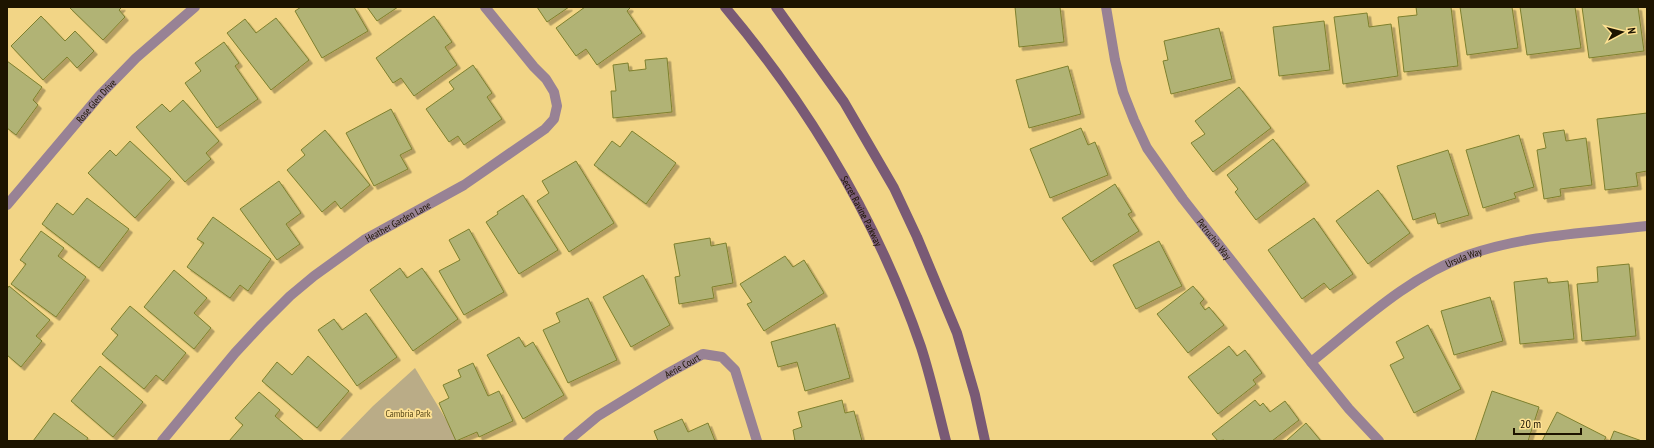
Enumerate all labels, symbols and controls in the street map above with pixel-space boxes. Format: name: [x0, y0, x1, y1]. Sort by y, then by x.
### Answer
north arrow: [1602, 12, 1642, 52]
text: N: [1625, 27, 1639, 35]
street label: Rose Glen Drive: [73, 76, 119, 126]
street label: Secret Ravine Parkway: [838, 173, 885, 249]
street label: Heather Garden Lane: [363, 199, 433, 245]
street label: Petruchio Way: [1194, 216, 1234, 263]
street label: Ursula Way: [1443, 245, 1484, 271]
street label: Aerie Court: [662, 351, 703, 381]
park label: Cambria Park: [385, 407, 431, 420]
scale bar: [1514, 410, 1581, 436]
text: 20 m: [1520, 416, 1541, 431]

